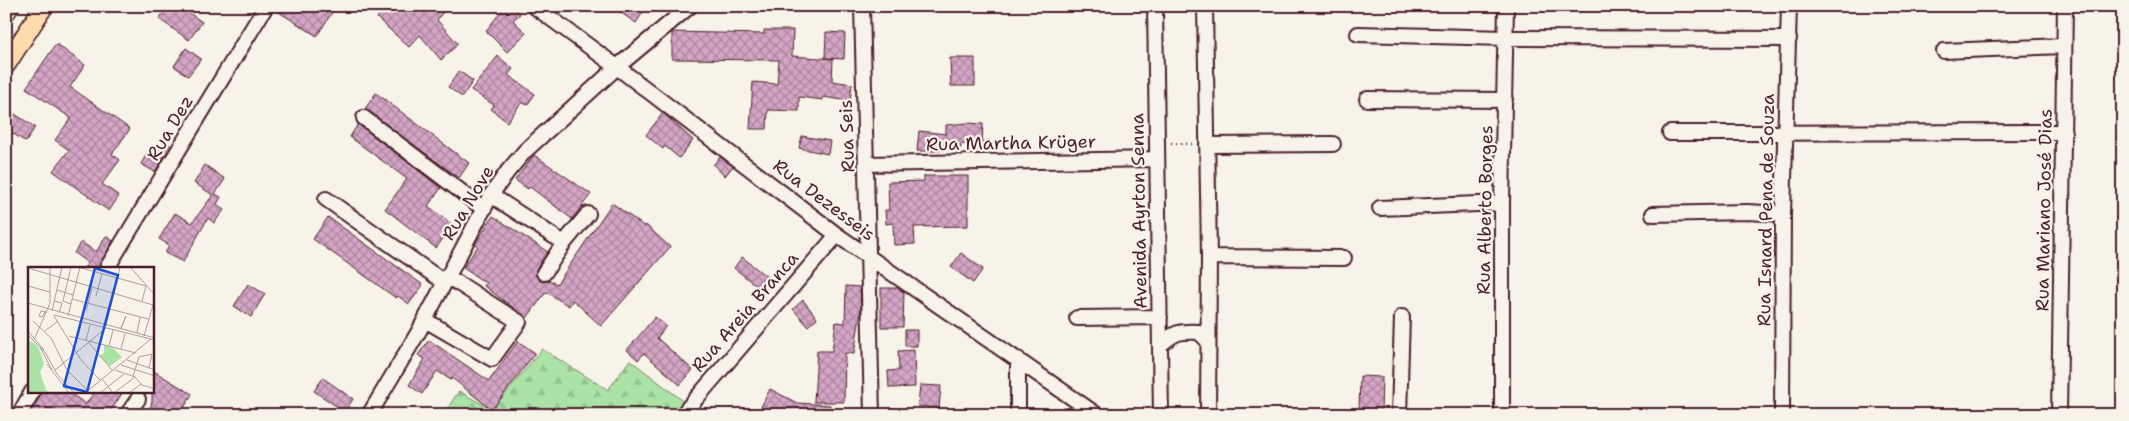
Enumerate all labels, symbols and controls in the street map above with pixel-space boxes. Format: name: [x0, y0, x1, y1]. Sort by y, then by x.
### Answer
street label: Rua Dez: [141, 91, 199, 165]
street label: Rua Isnard Pena de Souza: [1752, 93, 1780, 327]
street label: Rua Seis: [834, 99, 860, 173]
street label: Rua Mariano José Dias: [2030, 108, 2058, 312]
street label: Avenida Ayrton Senna: [1125, 113, 1153, 309]
street label: Rua Alberto Borges: [1472, 125, 1498, 295]
street label: Rua Martha Krüger: [926, 130, 1096, 156]
street label: Rua Dezesseis: [768, 154, 880, 246]
street label: Rua Nove: [436, 161, 500, 245]
street label: Rua Areia Branca: [686, 247, 804, 377]
inset map: [28, 267, 154, 394]

